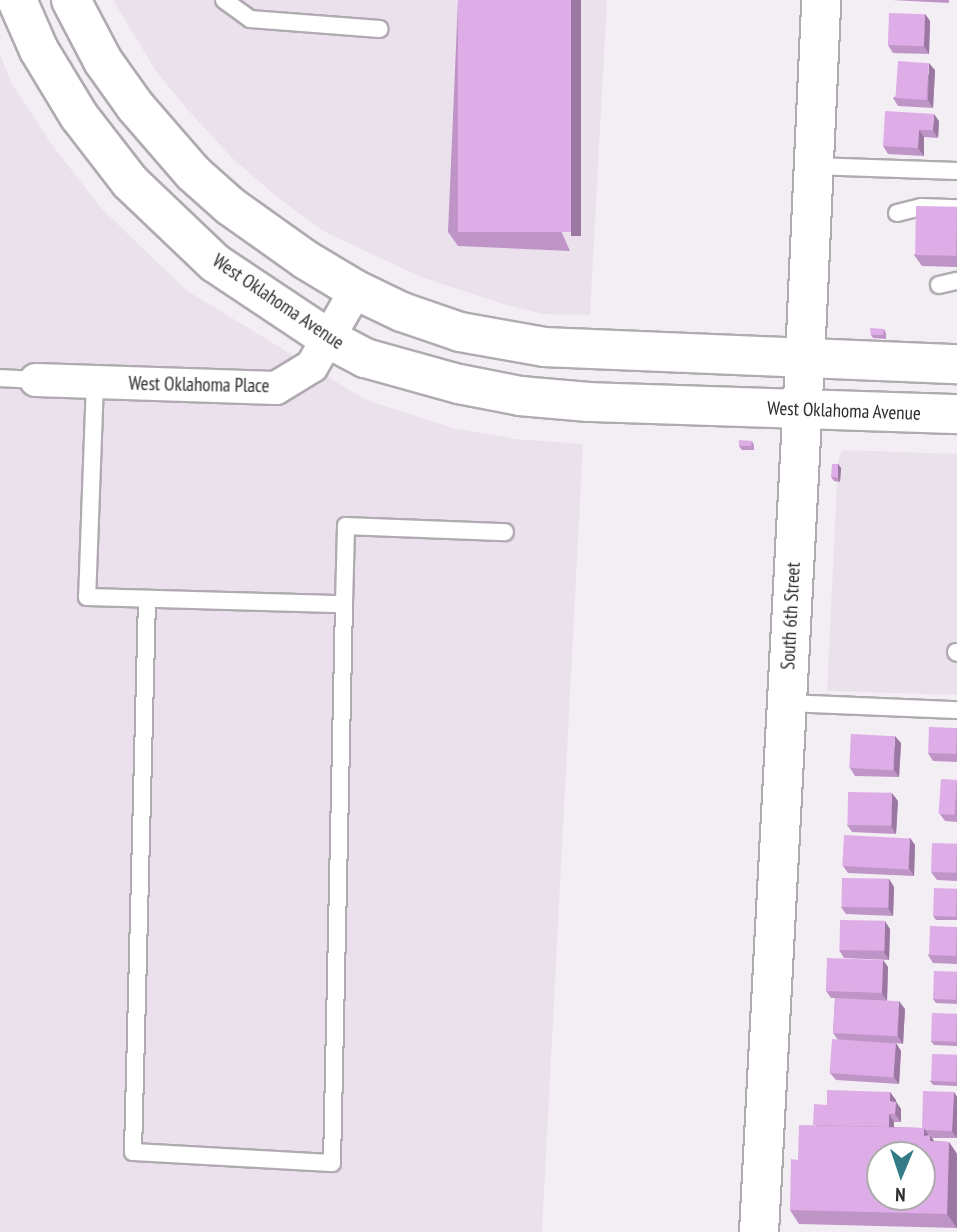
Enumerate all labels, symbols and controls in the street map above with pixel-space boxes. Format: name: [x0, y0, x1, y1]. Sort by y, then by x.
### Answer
street label: West Oklahoma Avenue: [208, 249, 348, 355]
street label: West Oklahoma Place: [128, 372, 270, 398]
street label: West Oklahoma Avenue: [767, 397, 921, 425]
street label: South 6th Street: [777, 562, 805, 670]
north arrow: [866, 1141, 936, 1211]
text: N: [895, 1183, 906, 1207]

